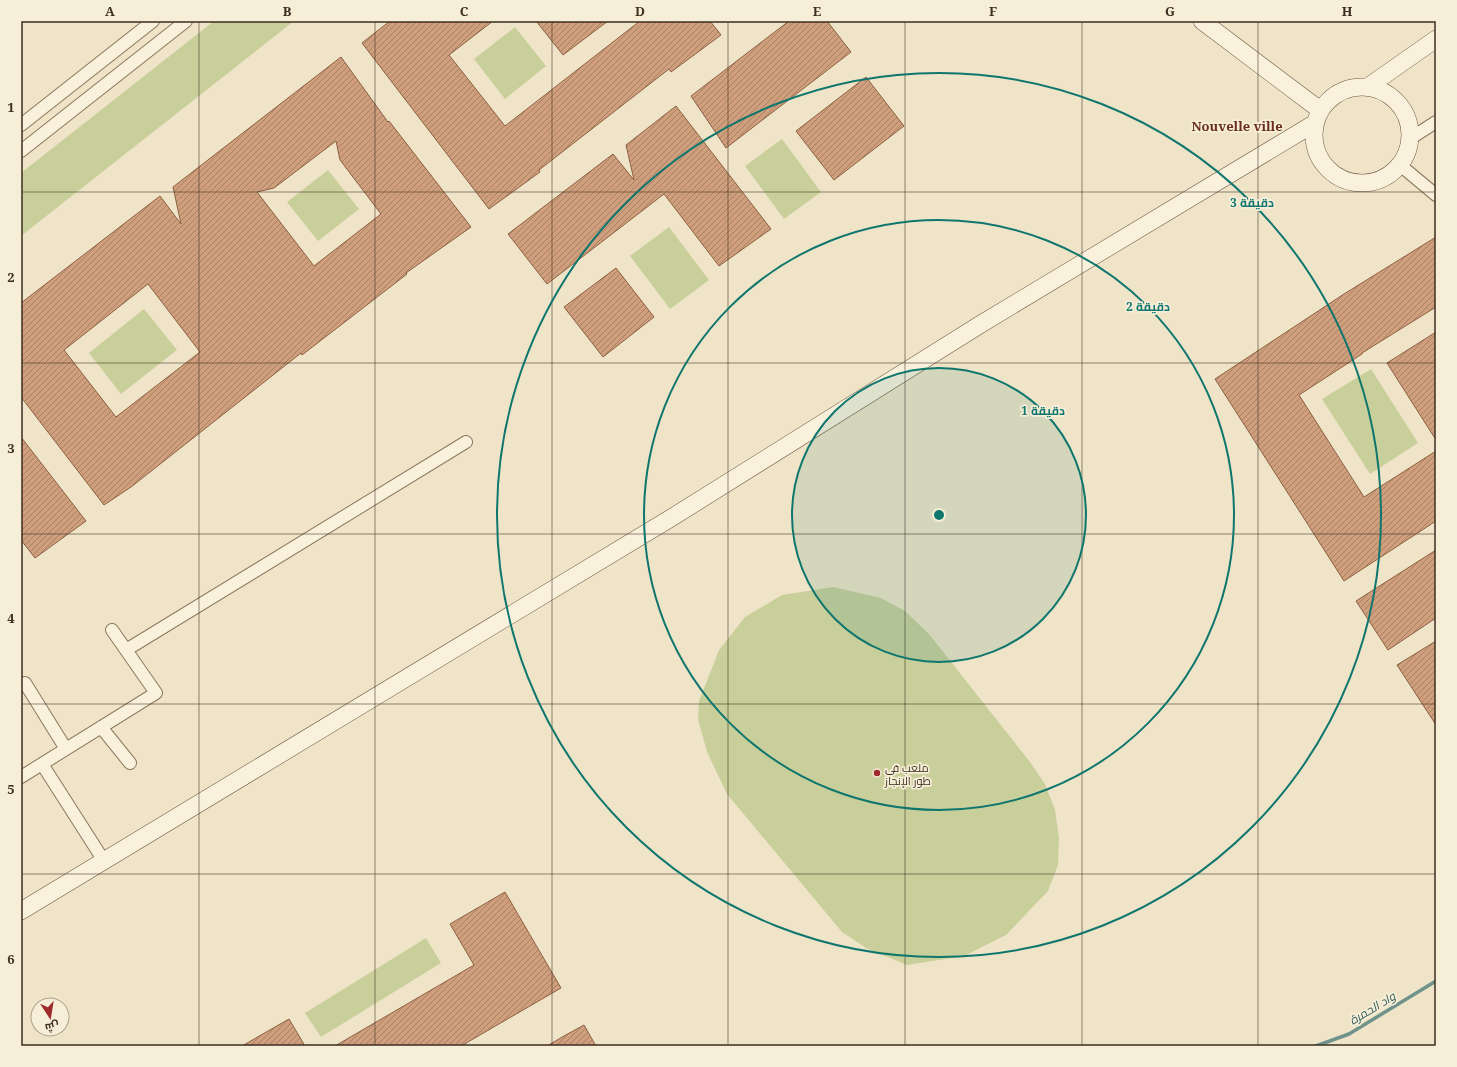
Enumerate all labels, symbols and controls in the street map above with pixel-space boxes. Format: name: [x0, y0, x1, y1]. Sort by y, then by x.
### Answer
text: A: [105, 2, 115, 20]
text: B: [283, 2, 292, 20]
text: C: [460, 2, 469, 20]
text: D: [635, 2, 645, 20]
text: E: [813, 2, 822, 20]
text: F: [989, 2, 997, 20]
text: G: [1165, 2, 1175, 20]
text: H: [1342, 2, 1353, 20]
text: 1: [7, 98, 15, 116]
district label: Nouvelle ville: [1191, 117, 1283, 135]
text: 3 دقيقة: [1230, 194, 1274, 211]
text: 2: [7, 268, 15, 286]
text: 2 دقيقة: [1126, 298, 1170, 315]
text: 1 دقيقة: [1021, 402, 1065, 419]
text: 3: [7, 439, 15, 457]
centre of rings: [932, 508, 946, 522]
text: 4: [7, 609, 15, 627]
place label: ملعب في طور الإنجاز: [884, 760, 931, 788]
marker: ملعب في طور الإنجاز: [872, 768, 882, 778]
text: 5: [7, 780, 15, 798]
text: 6: [7, 950, 15, 968]
water label: واد الحمرة: [1346, 987, 1400, 1028]
north arrow: [30, 997, 70, 1037]
text: ش: [44, 1018, 61, 1036]

